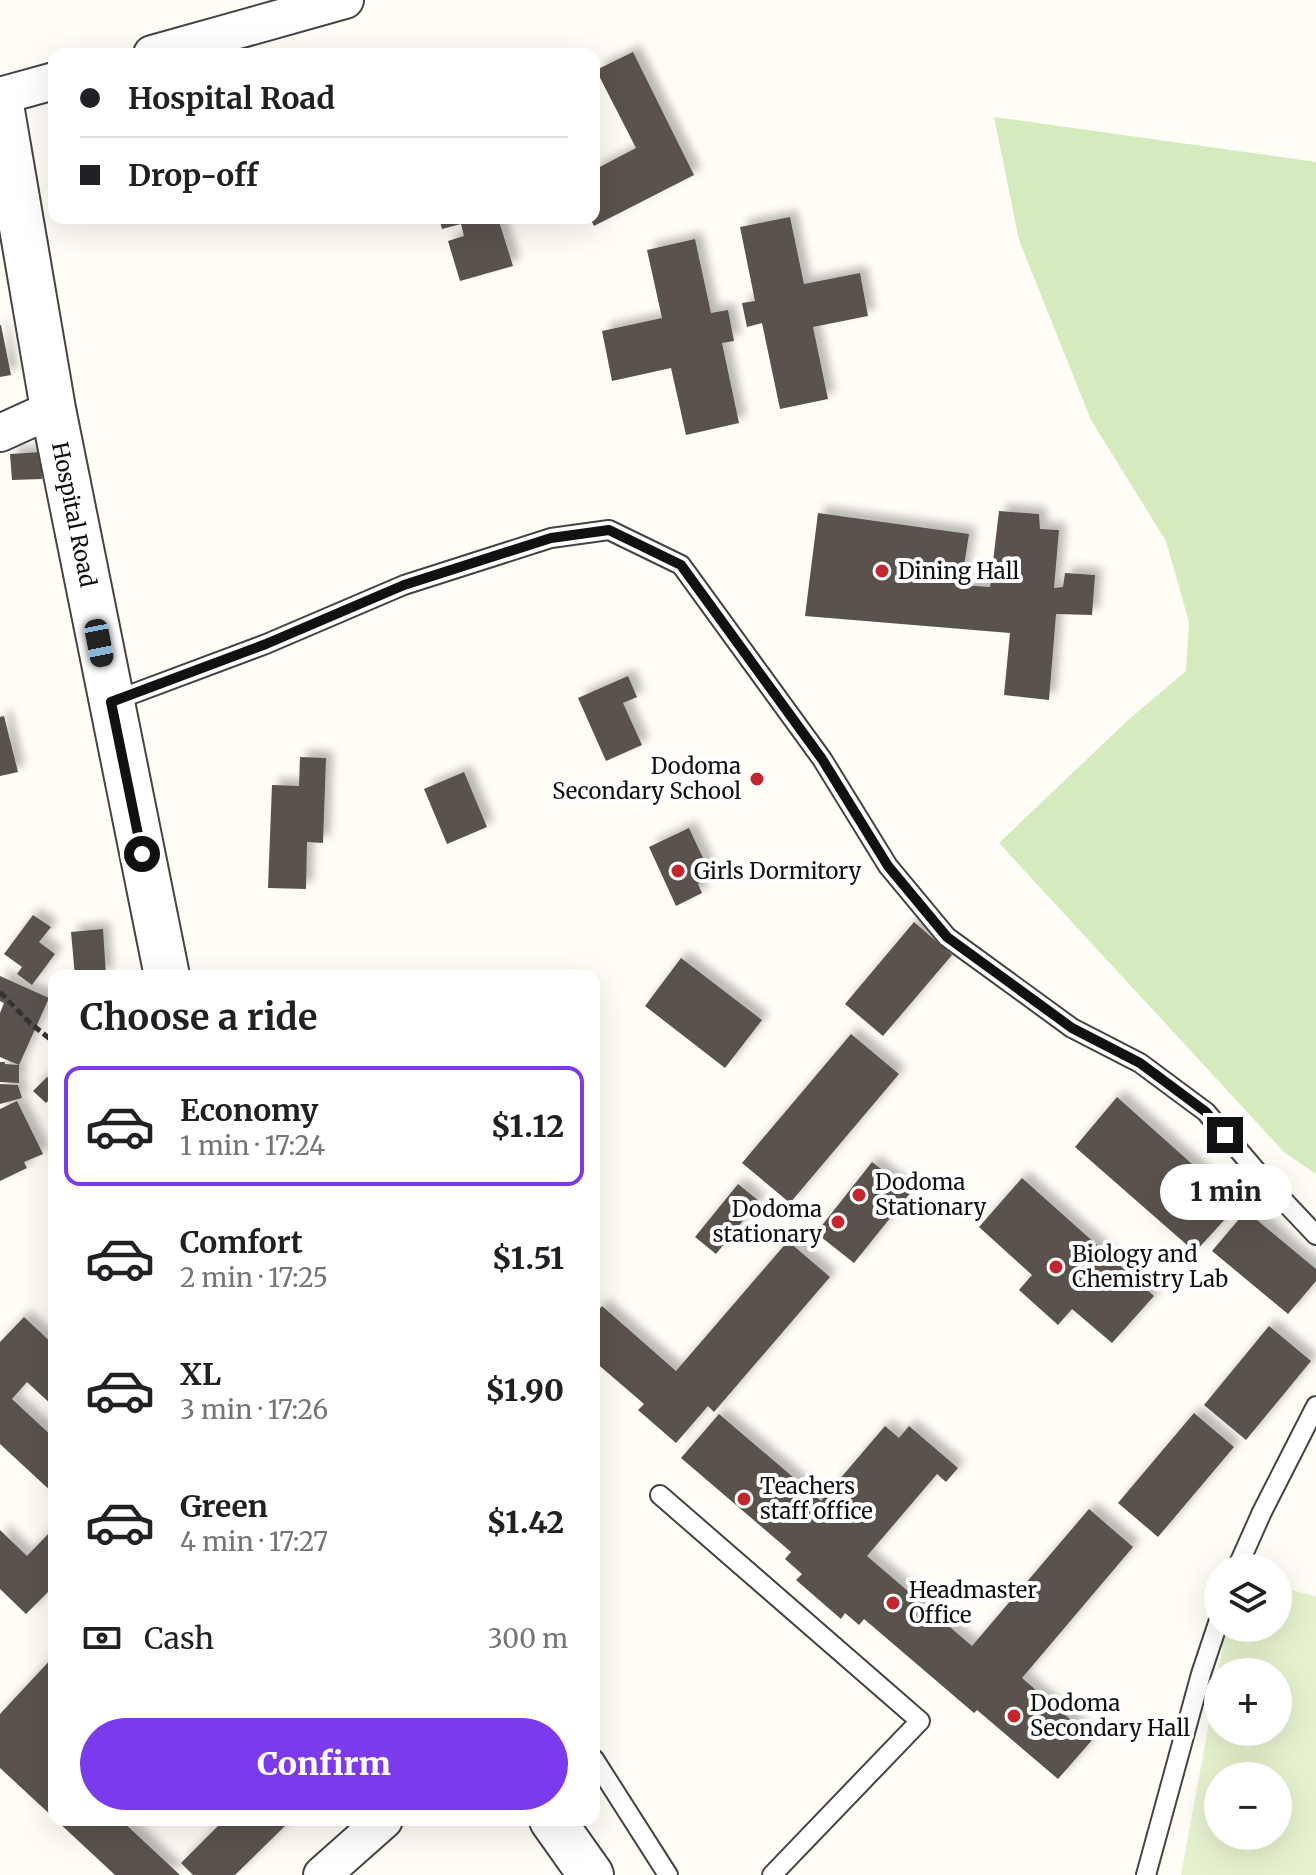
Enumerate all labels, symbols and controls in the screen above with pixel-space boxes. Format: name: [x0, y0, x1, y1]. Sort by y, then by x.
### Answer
text: Hospital Road: [128, 79, 335, 117]
text: Drop-off: [128, 156, 258, 194]
street label: Hospital Road: [46, 439, 102, 589]
place label: Dining Hall: [898, 557, 1019, 585]
marker: Dining Hall: [873, 562, 891, 580]
car: [83, 617, 115, 669]
place label: Dodoma Secondary School: [552, 752, 741, 805]
marker: Dodoma Secondary School: [748, 770, 766, 788]
route start: [124, 836, 160, 872]
place label: Girls Dormitory: [694, 857, 861, 885]
marker: Girls Dormitory: [669, 862, 687, 880]
text: Choose a ride: [80, 995, 317, 1040]
icon: car: [84, 1090, 156, 1162]
text: Economy: [180, 1091, 318, 1129]
text: $1.12: [491, 1107, 564, 1145]
route end: [1207, 1117, 1243, 1153]
text: 1 min · 17:24: [180, 1129, 325, 1162]
callout: 1 min: [1159, 1163, 1291, 1219]
place label: Dodoma Stationary: [875, 1168, 986, 1221]
text: 1 min: [1190, 1175, 1262, 1208]
marker: Dodoma Stationary: [850, 1186, 868, 1204]
place label: Dodoma stationary: [713, 1195, 822, 1248]
marker: Dodoma stationary: [829, 1213, 847, 1231]
icon: car: [84, 1222, 156, 1294]
text: Comfort: [180, 1223, 303, 1261]
text: $1.51: [492, 1239, 564, 1277]
place label: Biology and Chemistry Lab: [1072, 1240, 1228, 1293]
marker: Biology and Chemistry Lab: [1047, 1258, 1065, 1276]
text: 2 min · 17:25: [180, 1261, 328, 1294]
icon: car: [84, 1354, 156, 1426]
text: XL: [180, 1355, 221, 1393]
text: $1.90: [485, 1371, 564, 1409]
text: 3 min · 17:26: [180, 1393, 328, 1426]
place label: Teachers staff office: [760, 1472, 873, 1525]
icon: car: [84, 1486, 156, 1558]
text: Green: [180, 1487, 268, 1525]
marker: Teachers staff office: [735, 1490, 753, 1508]
text: $1.42: [486, 1503, 564, 1541]
text: 4 min · 17:27: [180, 1525, 328, 1558]
map controls: [1204, 1554, 1292, 1850]
button: layers: [1204, 1554, 1292, 1642]
place label: Headmaster Office: [909, 1576, 1037, 1629]
marker: Headmaster Office: [884, 1594, 902, 1612]
icon: cash: [80, 1616, 124, 1660]
text: Cash: [144, 1619, 214, 1657]
text: 300 m: [488, 1622, 568, 1655]
button: +: [1204, 1658, 1292, 1746]
place label: Dodoma Secondary Hall: [1030, 1689, 1190, 1742]
marker: Dodoma Secondary Hall: [1005, 1707, 1023, 1725]
button: Confirm: [80, 1718, 568, 1810]
button: −: [1204, 1762, 1292, 1850]

